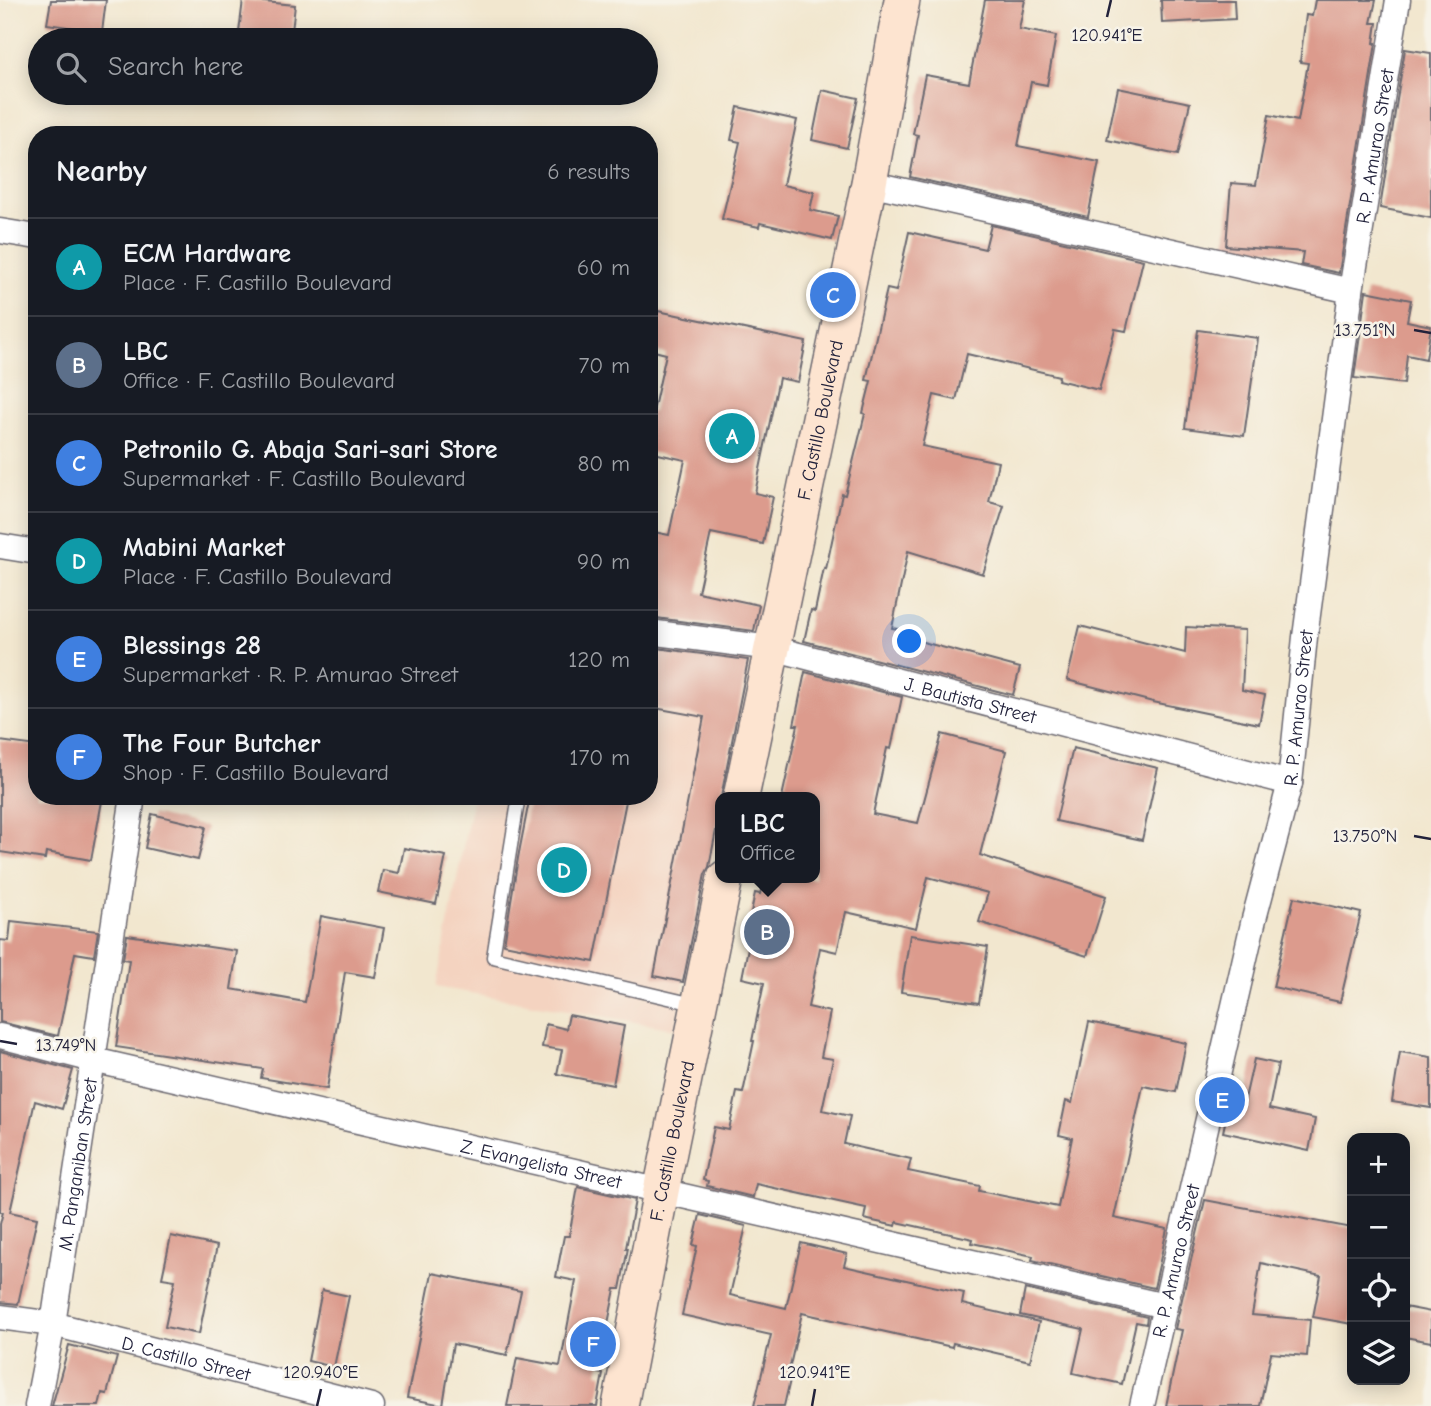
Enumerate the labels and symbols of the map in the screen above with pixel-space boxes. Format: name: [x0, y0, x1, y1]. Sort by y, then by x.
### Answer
text: 120.941°E: [1072, 25, 1143, 46]
street label: R. P. Amurao Street: [1352, 67, 1399, 225]
pin: C: [810, 269, 856, 321]
text: 13.751°N: [1335, 320, 1395, 341]
street label: F. Castillo Boulevard: [793, 338, 848, 502]
pin: A: [709, 410, 755, 462]
your location: [892, 624, 926, 658]
street label: R. P. Amurao Street: [1280, 628, 1318, 787]
street label: J. Bautista Street: [902, 673, 1039, 729]
text: 13.750°N: [1333, 826, 1397, 847]
pin: D: [541, 844, 587, 896]
pin: B: [744, 906, 790, 958]
text: 13.749°N: [36, 1035, 96, 1056]
street label: F. Castillo Boulevard: [645, 1059, 699, 1223]
pin: E: [1199, 1074, 1245, 1126]
street label: M. Panganiban Street: [54, 1076, 102, 1252]
street label: Z. Evangelista Street: [458, 1135, 624, 1194]
street label: R. P. Amurao Street: [1148, 1182, 1205, 1340]
pin: F: [570, 1318, 616, 1370]
street label: D. Castillo Street: [119, 1332, 253, 1386]
text: 120.940°E: [284, 1362, 359, 1383]
text: 120.941°E: [780, 1362, 851, 1383]

